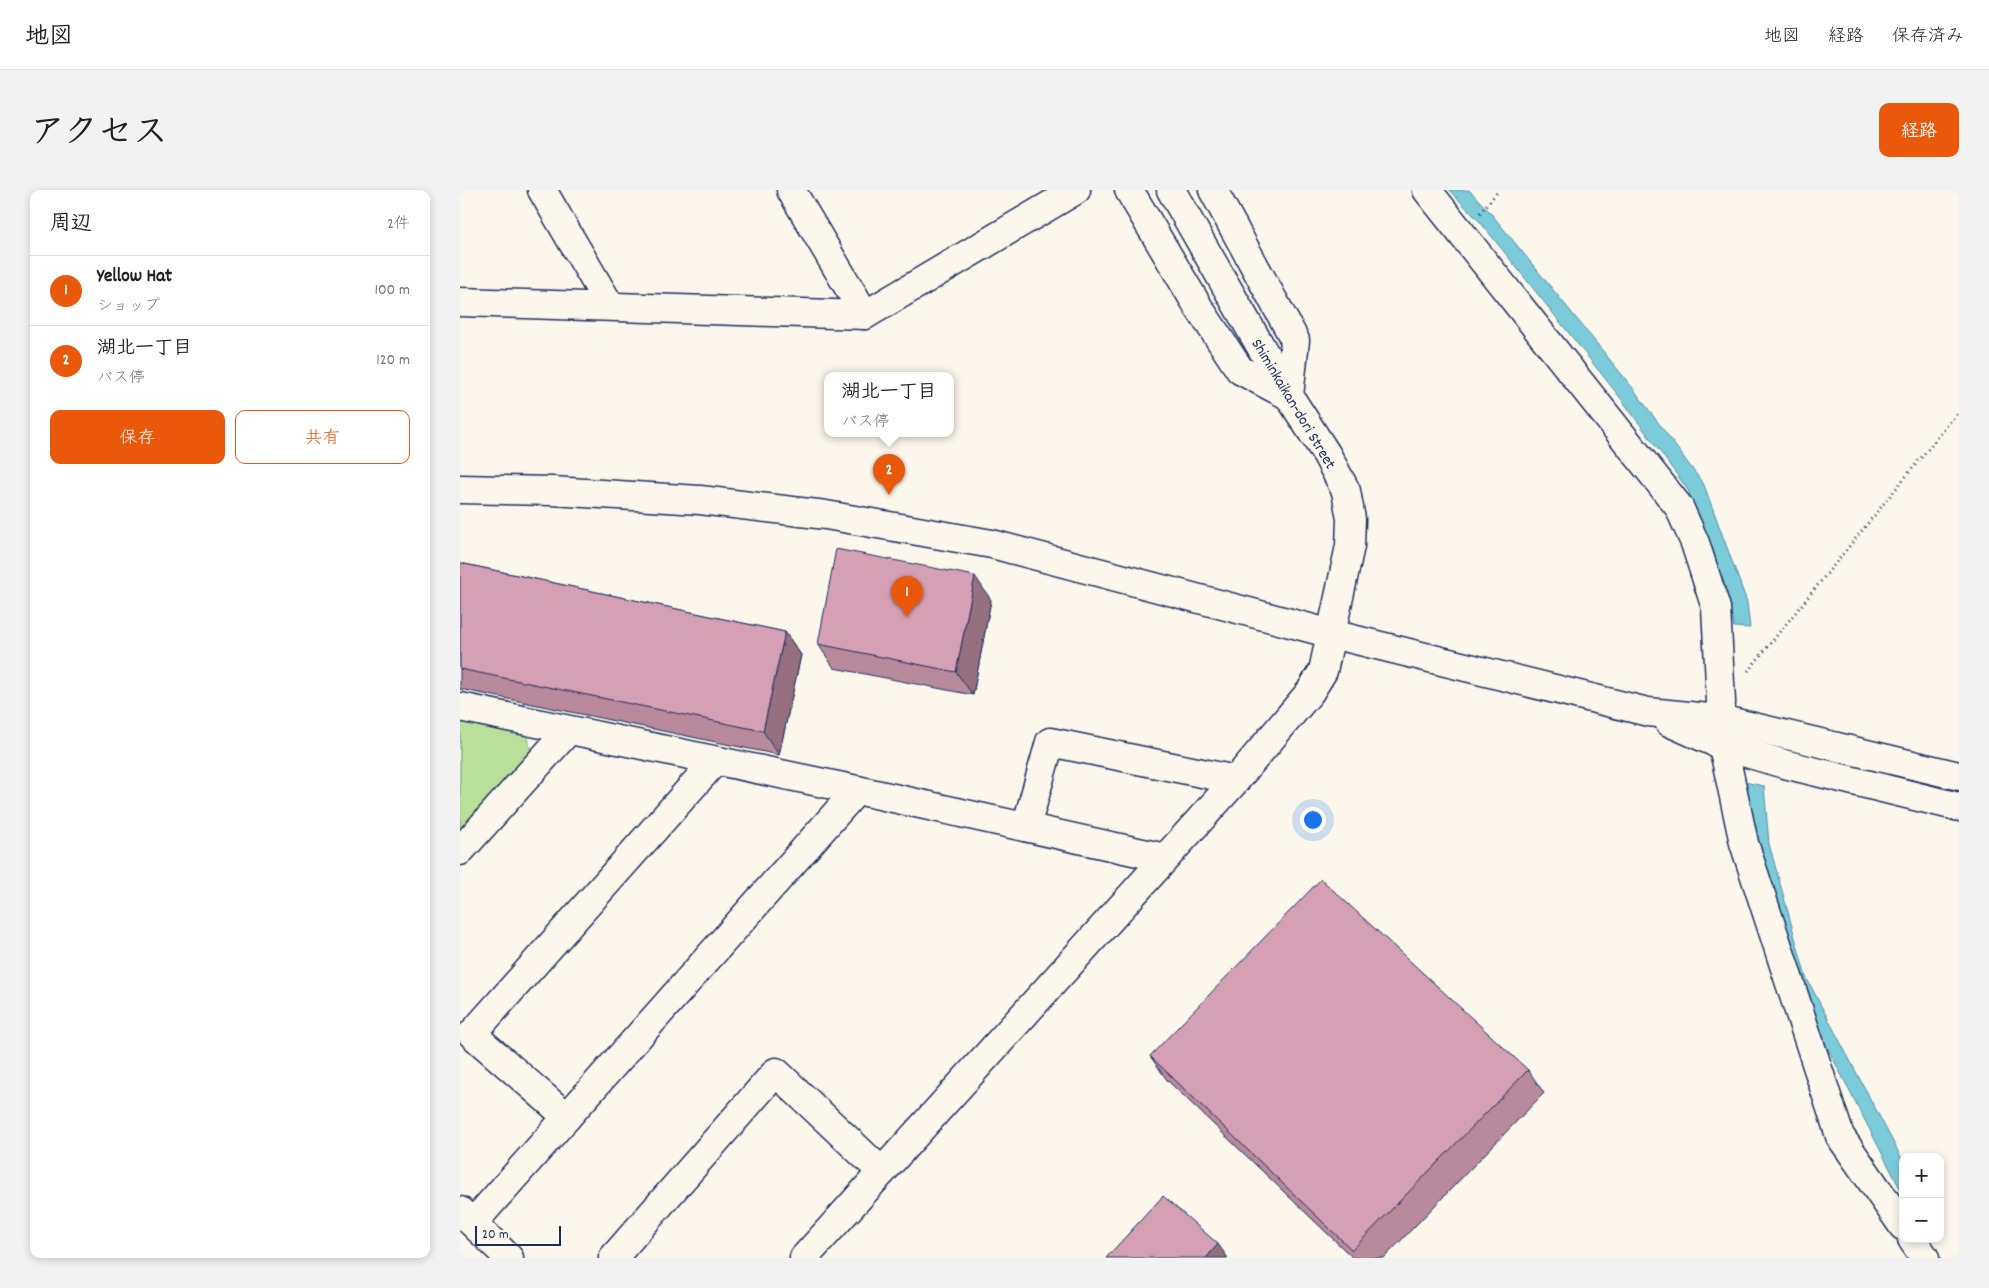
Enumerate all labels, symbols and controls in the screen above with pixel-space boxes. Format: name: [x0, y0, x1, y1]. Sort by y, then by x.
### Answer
text: 地図: [25, 21, 73, 55]
text: 地図: [1764, 25, 1800, 50]
text: 経路: [1828, 25, 1864, 50]
text: 保存済み: [1892, 25, 1964, 50]
button: 経路: [1879, 103, 1959, 157]
text: アクセス: [30, 110, 168, 160]
text: 周辺: [50, 210, 92, 240]
text: 2件: [387, 213, 410, 236]
text: Yellow Hat: [97, 264, 172, 291]
text: 1: [64, 279, 68, 302]
text: 100 m: [374, 279, 410, 302]
text: ショップ: [97, 295, 160, 318]
street label: Shiminkaikan-dori Street: [1245, 335, 1341, 474]
text: 湖北一丁目: [97, 336, 192, 363]
text: 2: [63, 349, 70, 372]
text: 120 m: [376, 349, 410, 372]
text: バス停: [97, 367, 145, 390]
popup: [824, 372, 954, 437]
text: 湖北一丁目: [841, 380, 937, 407]
button: 保存: [50, 410, 225, 464]
button: 共有: [235, 410, 410, 464]
text: バス停: [841, 411, 890, 434]
pin: 2: [873, 454, 905, 495]
pin: 1: [891, 576, 923, 617]
your location: [1300, 807, 1326, 833]
map controls: [1899, 1153, 1944, 1243]
button: +: [1899, 1153, 1944, 1198]
button: −: [1899, 1198, 1944, 1243]
scale bar: [475, 1223, 561, 1246]
text: 20 m: [482, 1225, 509, 1245]

